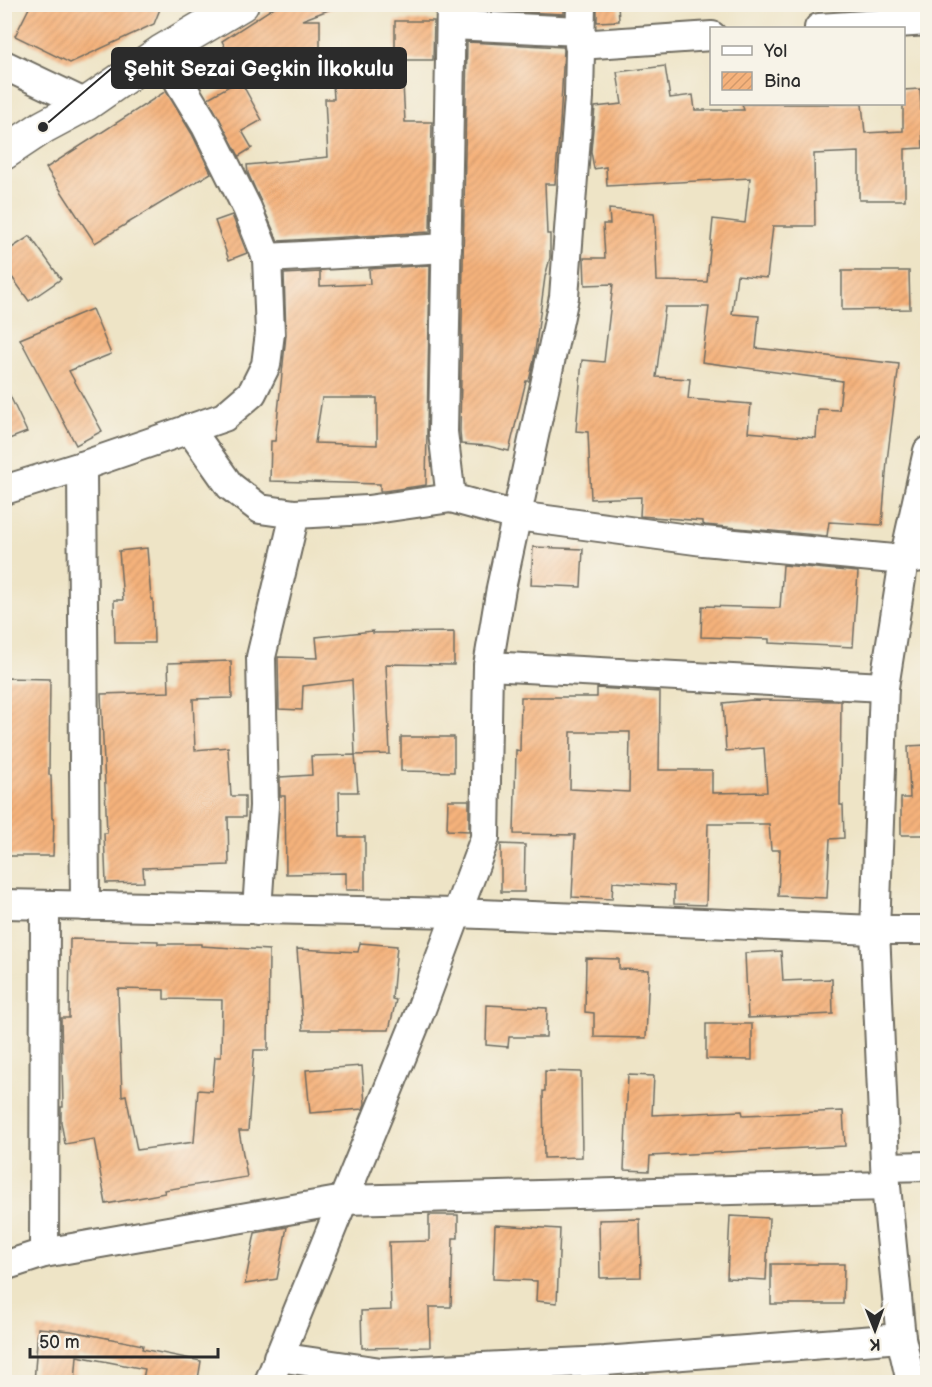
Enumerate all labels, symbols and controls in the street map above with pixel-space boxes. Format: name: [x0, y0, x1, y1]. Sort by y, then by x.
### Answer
legend: [710, 27, 905, 105]
text: Yol: [763, 41, 787, 62]
callout: Şehit Sezai Geçkin İlkokulu: [112, 48, 406, 88]
text: Şehit Sezai Geçkin İlkokulu: [124, 54, 394, 83]
text: Bina: [764, 71, 801, 92]
north arrow: [845, 1300, 905, 1360]
scale bar: [30, 1321, 218, 1359]
text: 50 m: [39, 1332, 80, 1353]
text: K: [870, 1334, 881, 1353]

